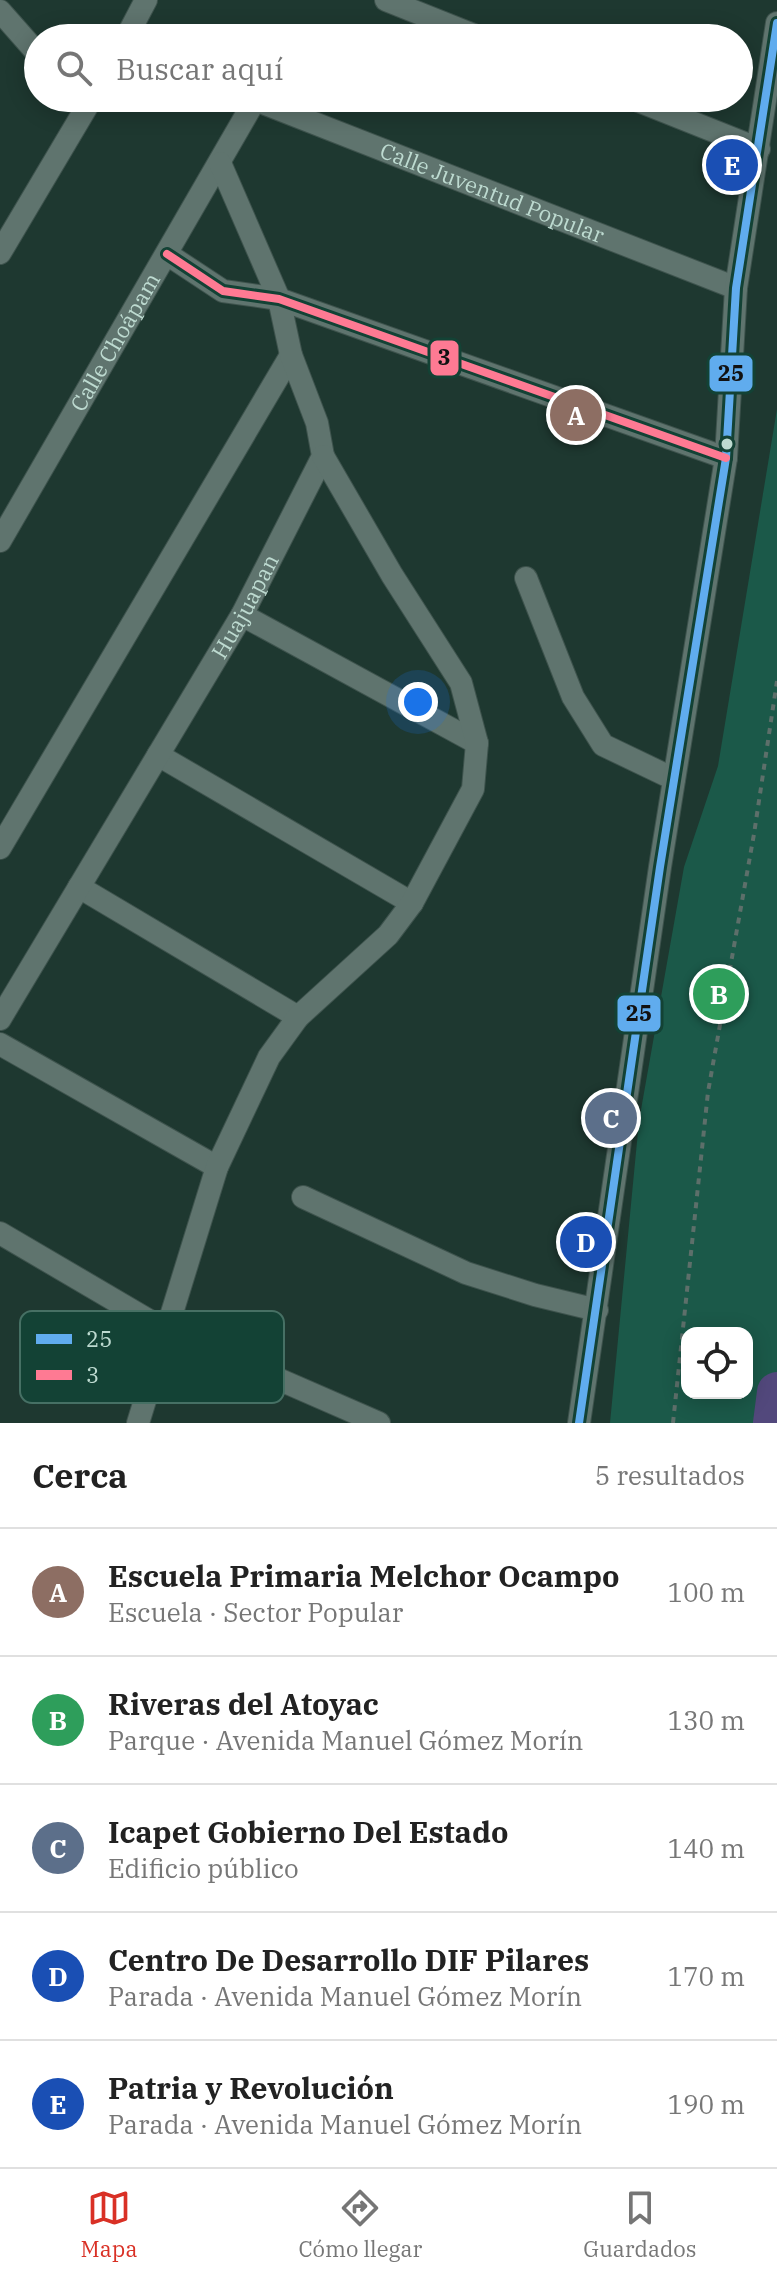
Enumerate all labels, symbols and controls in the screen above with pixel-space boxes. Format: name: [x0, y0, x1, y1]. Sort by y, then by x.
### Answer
search box: [24, 24, 753, 112]
icon: search: [52, 46, 96, 90]
text: Buscar aquí: [116, 49, 283, 88]
street label: Calle Juventud Popular: [376, 135, 609, 249]
pin: E: [706, 135, 758, 195]
street label: Calle Choápam: [63, 267, 166, 416]
line badge: 3: [429, 339, 460, 377]
text: 3: [437, 342, 451, 371]
line badge: 25: [708, 354, 754, 393]
text: 25: [718, 358, 744, 387]
pin: A: [550, 385, 602, 445]
unlabelled marker: [719, 436, 735, 452]
street label: Huajuapan: [204, 549, 285, 664]
your location: [398, 682, 438, 722]
pin: B: [693, 964, 745, 1024]
line badge: 25: [616, 994, 662, 1033]
text: 25: [626, 998, 652, 1027]
pin: C: [585, 1088, 637, 1148]
pin: D: [560, 1212, 612, 1272]
legend: [20, 1311, 284, 1403]
text: 25: [86, 1324, 112, 1353]
map controls: [681, 1327, 753, 1399]
button: locate: [681, 1327, 753, 1399]
text: 3: [86, 1360, 99, 1389]
text: Cerca: [32, 1453, 128, 1497]
text: 5 resultados: [595, 1458, 745, 1492]
text: Escuela Primaria Melchor Ocampo: [108, 1556, 620, 1595]
text: A: [49, 1575, 67, 1609]
text: 100 m: [667, 1575, 745, 1609]
text: Escuela · Sector Popular: [108, 1595, 403, 1629]
text: Riveras del Atoyac: [108, 1684, 379, 1723]
text: B: [49, 1703, 67, 1737]
text: 130 m: [667, 1703, 745, 1737]
text: Parque · Avenida Manuel Gómez Morín: [108, 1723, 583, 1757]
text: Icapet Gobierno Del Estado: [108, 1812, 508, 1851]
text: C: [49, 1831, 67, 1865]
text: 140 m: [667, 1831, 745, 1865]
text: Edificio público: [108, 1851, 299, 1885]
text: Centro De Desarrollo DIF Pilares: [108, 1940, 589, 1979]
text: D: [48, 1959, 68, 1993]
text: 170 m: [667, 1959, 745, 1993]
text: Parada · Avenida Manuel Gómez Morín: [108, 1979, 582, 2013]
text: Patria y Revolución: [108, 2068, 394, 2107]
text: E: [49, 2087, 67, 2121]
text: 190 m: [667, 2087, 745, 2121]
text: Parada · Avenida Manuel Gómez Morín: [108, 2107, 582, 2141]
tab: Mapa: [81, 2186, 137, 2263]
tab: Cómo llegar: [299, 2186, 422, 2263]
tab: Guardados: [583, 2186, 696, 2263]

